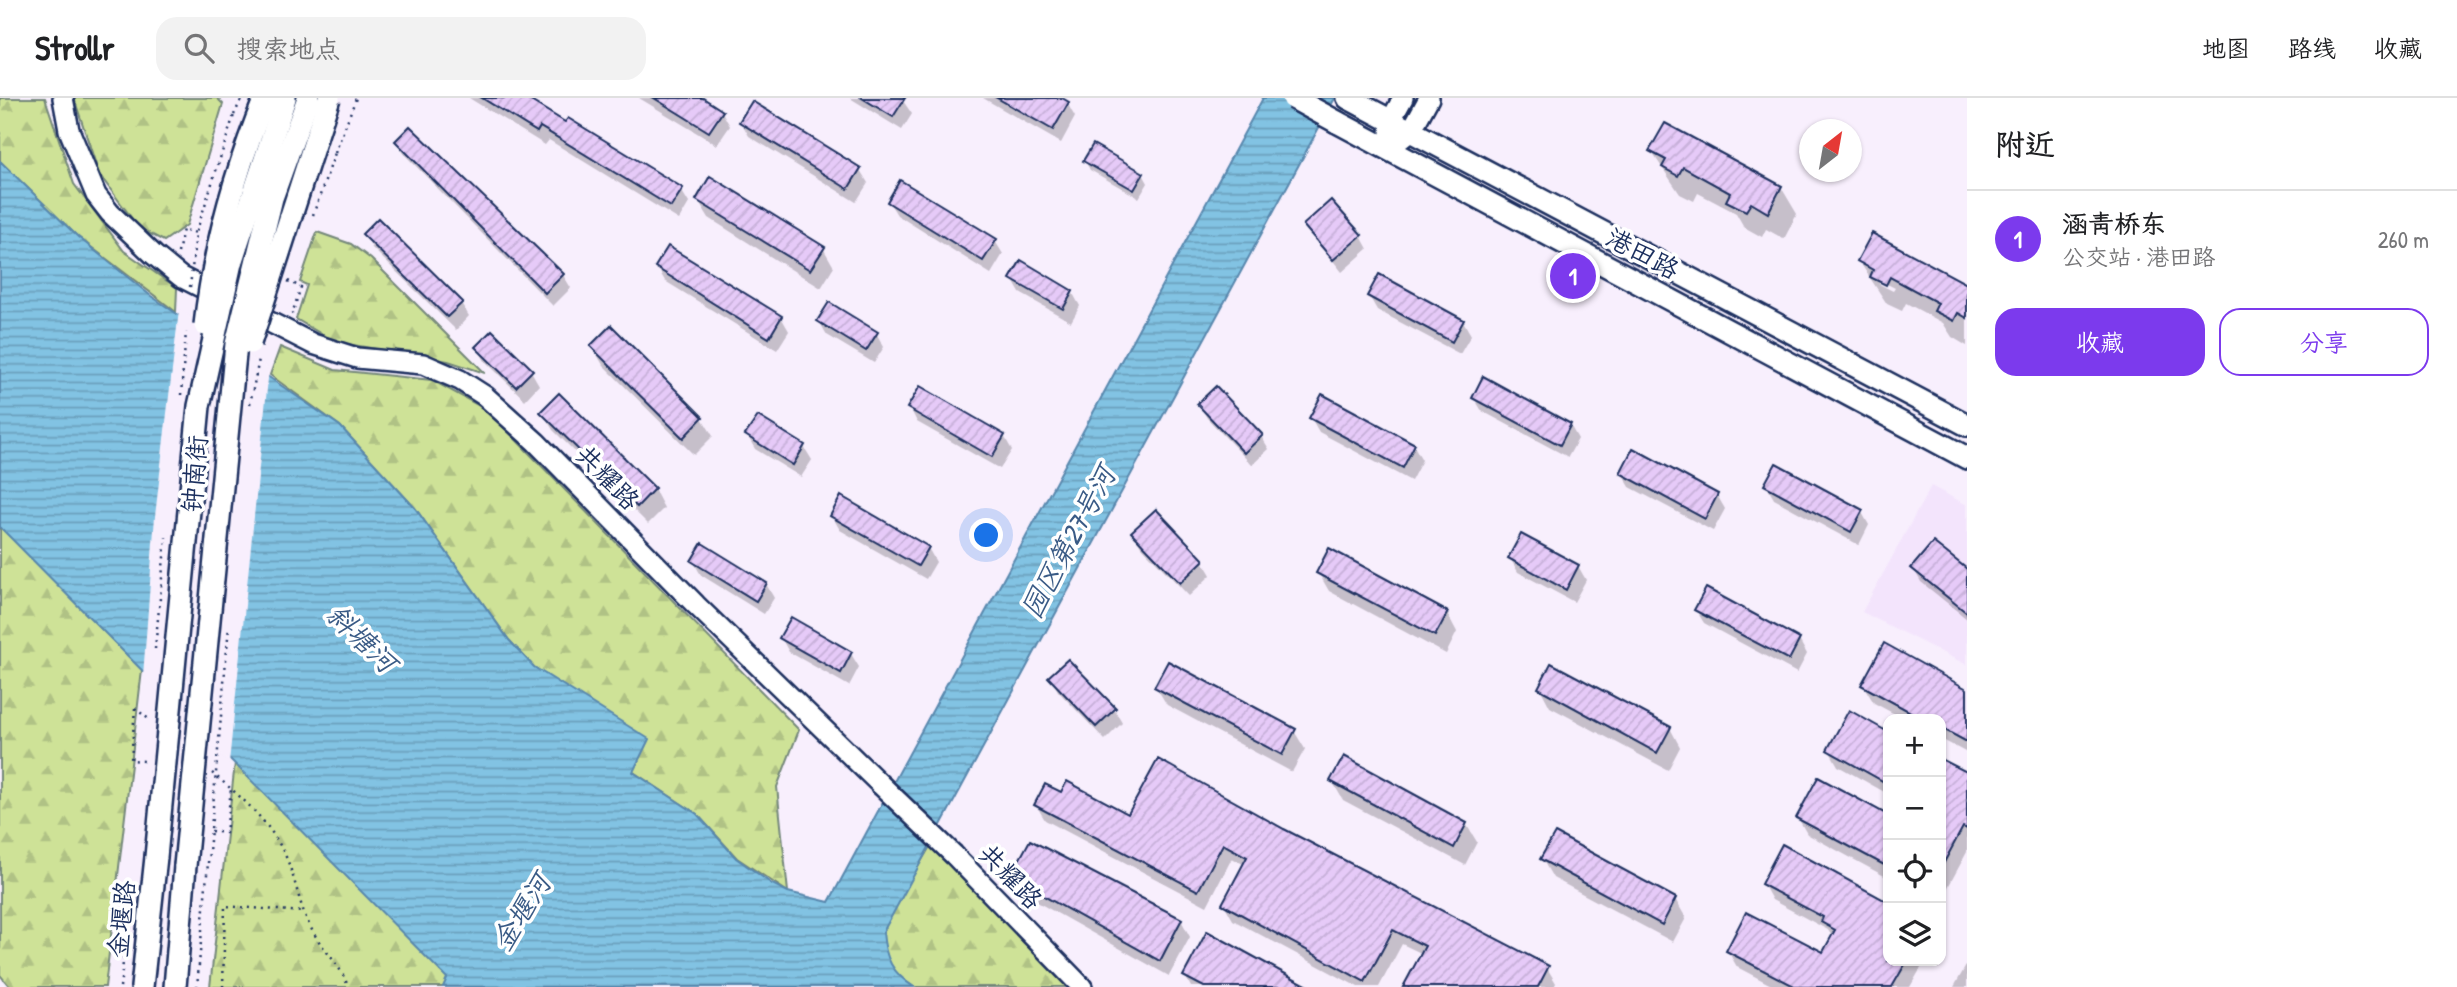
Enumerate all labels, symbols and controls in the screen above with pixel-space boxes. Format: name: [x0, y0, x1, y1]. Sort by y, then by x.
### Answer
search box: [156, 17, 646, 80]
text: Strollr: [35, 26, 114, 70]
icon: search: [180, 29, 218, 67]
text: 搜索地点: [236, 31, 340, 66]
text: 地图: [2202, 32, 2250, 64]
text: 路线: [2288, 32, 2336, 64]
text: 收藏: [2374, 32, 2422, 64]
north arrow: [1799, 119, 1862, 182]
text: 附近: [1995, 124, 2055, 164]
text: 涵青桥东: [2062, 206, 2166, 241]
street label: 港田路: [1600, 219, 1686, 287]
text: 1: [2014, 224, 2022, 255]
text: 260 m: [2378, 224, 2429, 255]
text: 公交站 · 港田路: [2062, 241, 2215, 272]
pin: 1: [1550, 250, 1596, 302]
button: 收藏: [1995, 308, 2205, 376]
button: 分享: [2219, 308, 2429, 376]
street label: 钟南街: [173, 434, 215, 514]
street label: 共耀路: [568, 437, 648, 517]
water label: 园区第27号河: [1012, 456, 1126, 625]
your location: [969, 518, 1003, 552]
water label: 斜塘河: [319, 595, 408, 684]
map controls: [1883, 714, 1946, 966]
button: +: [1883, 714, 1946, 777]
button: −: [1883, 777, 1946, 840]
street label: 共耀路: [971, 836, 1051, 916]
button: locate: [1883, 840, 1946, 903]
water label: 金堰河: [483, 863, 561, 958]
street label: 金堰路: [100, 878, 142, 960]
button: layers: [1883, 903, 1946, 966]

